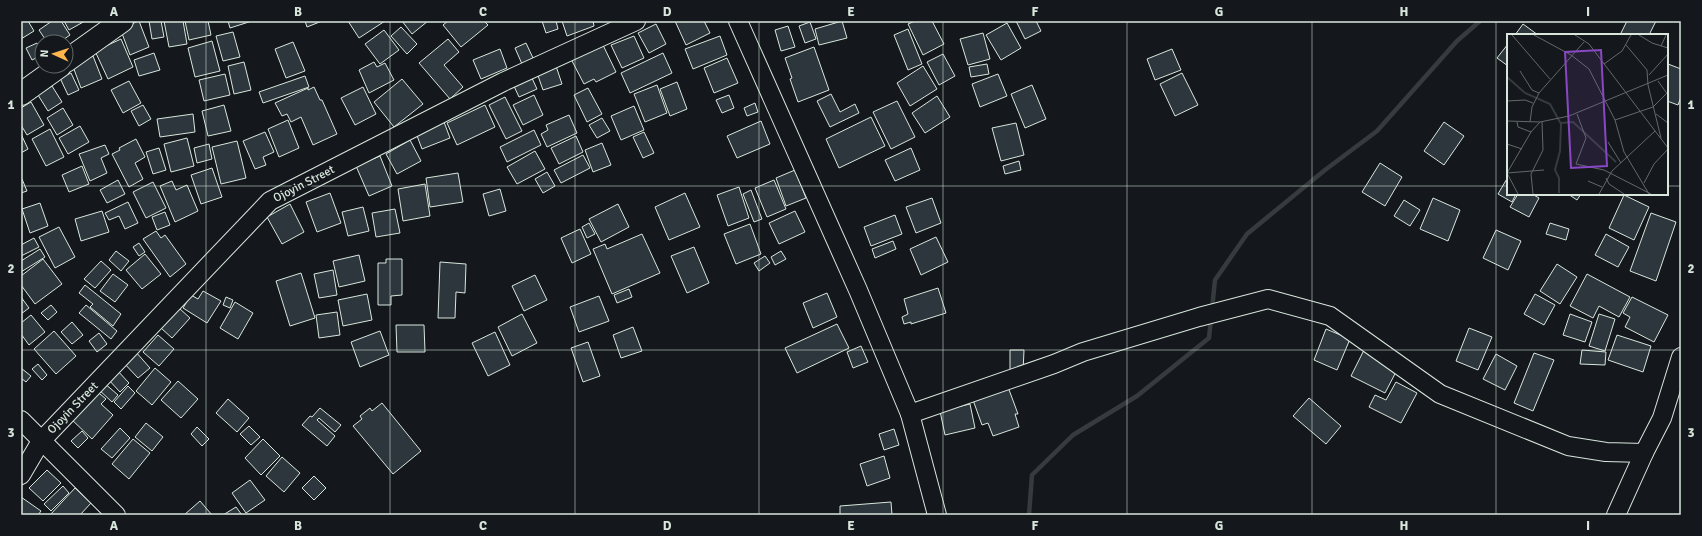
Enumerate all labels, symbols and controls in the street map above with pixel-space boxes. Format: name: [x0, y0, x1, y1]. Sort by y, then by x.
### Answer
text: A: [110, 4, 119, 20]
text: B: [294, 4, 302, 20]
text: C: [479, 4, 487, 20]
text: D: [663, 4, 672, 20]
text: E: [847, 4, 855, 20]
text: F: [1032, 4, 1039, 20]
text: G: [1215, 4, 1223, 20]
text: H: [1400, 4, 1408, 20]
text: I: [1586, 4, 1590, 20]
north arrow: [34, 34, 74, 74]
inset map: [1507, 34, 1668, 195]
text: N: [38, 49, 51, 58]
text: 1: [7, 97, 15, 113]
text: 1: [1687, 97, 1695, 113]
street label: Ojoyin Street: [271, 162, 337, 206]
text: 2: [7, 261, 15, 277]
text: 2: [1687, 261, 1695, 277]
street label: Ojoyin Street: [44, 379, 102, 437]
text: 3: [7, 425, 15, 441]
text: 3: [1687, 425, 1695, 441]
text: A: [110, 518, 119, 534]
text: B: [294, 518, 302, 534]
text: C: [479, 518, 487, 534]
text: D: [663, 518, 672, 534]
text: E: [847, 518, 855, 534]
text: F: [1032, 518, 1039, 534]
text: G: [1215, 518, 1223, 534]
text: H: [1400, 518, 1408, 534]
text: I: [1586, 518, 1590, 534]

